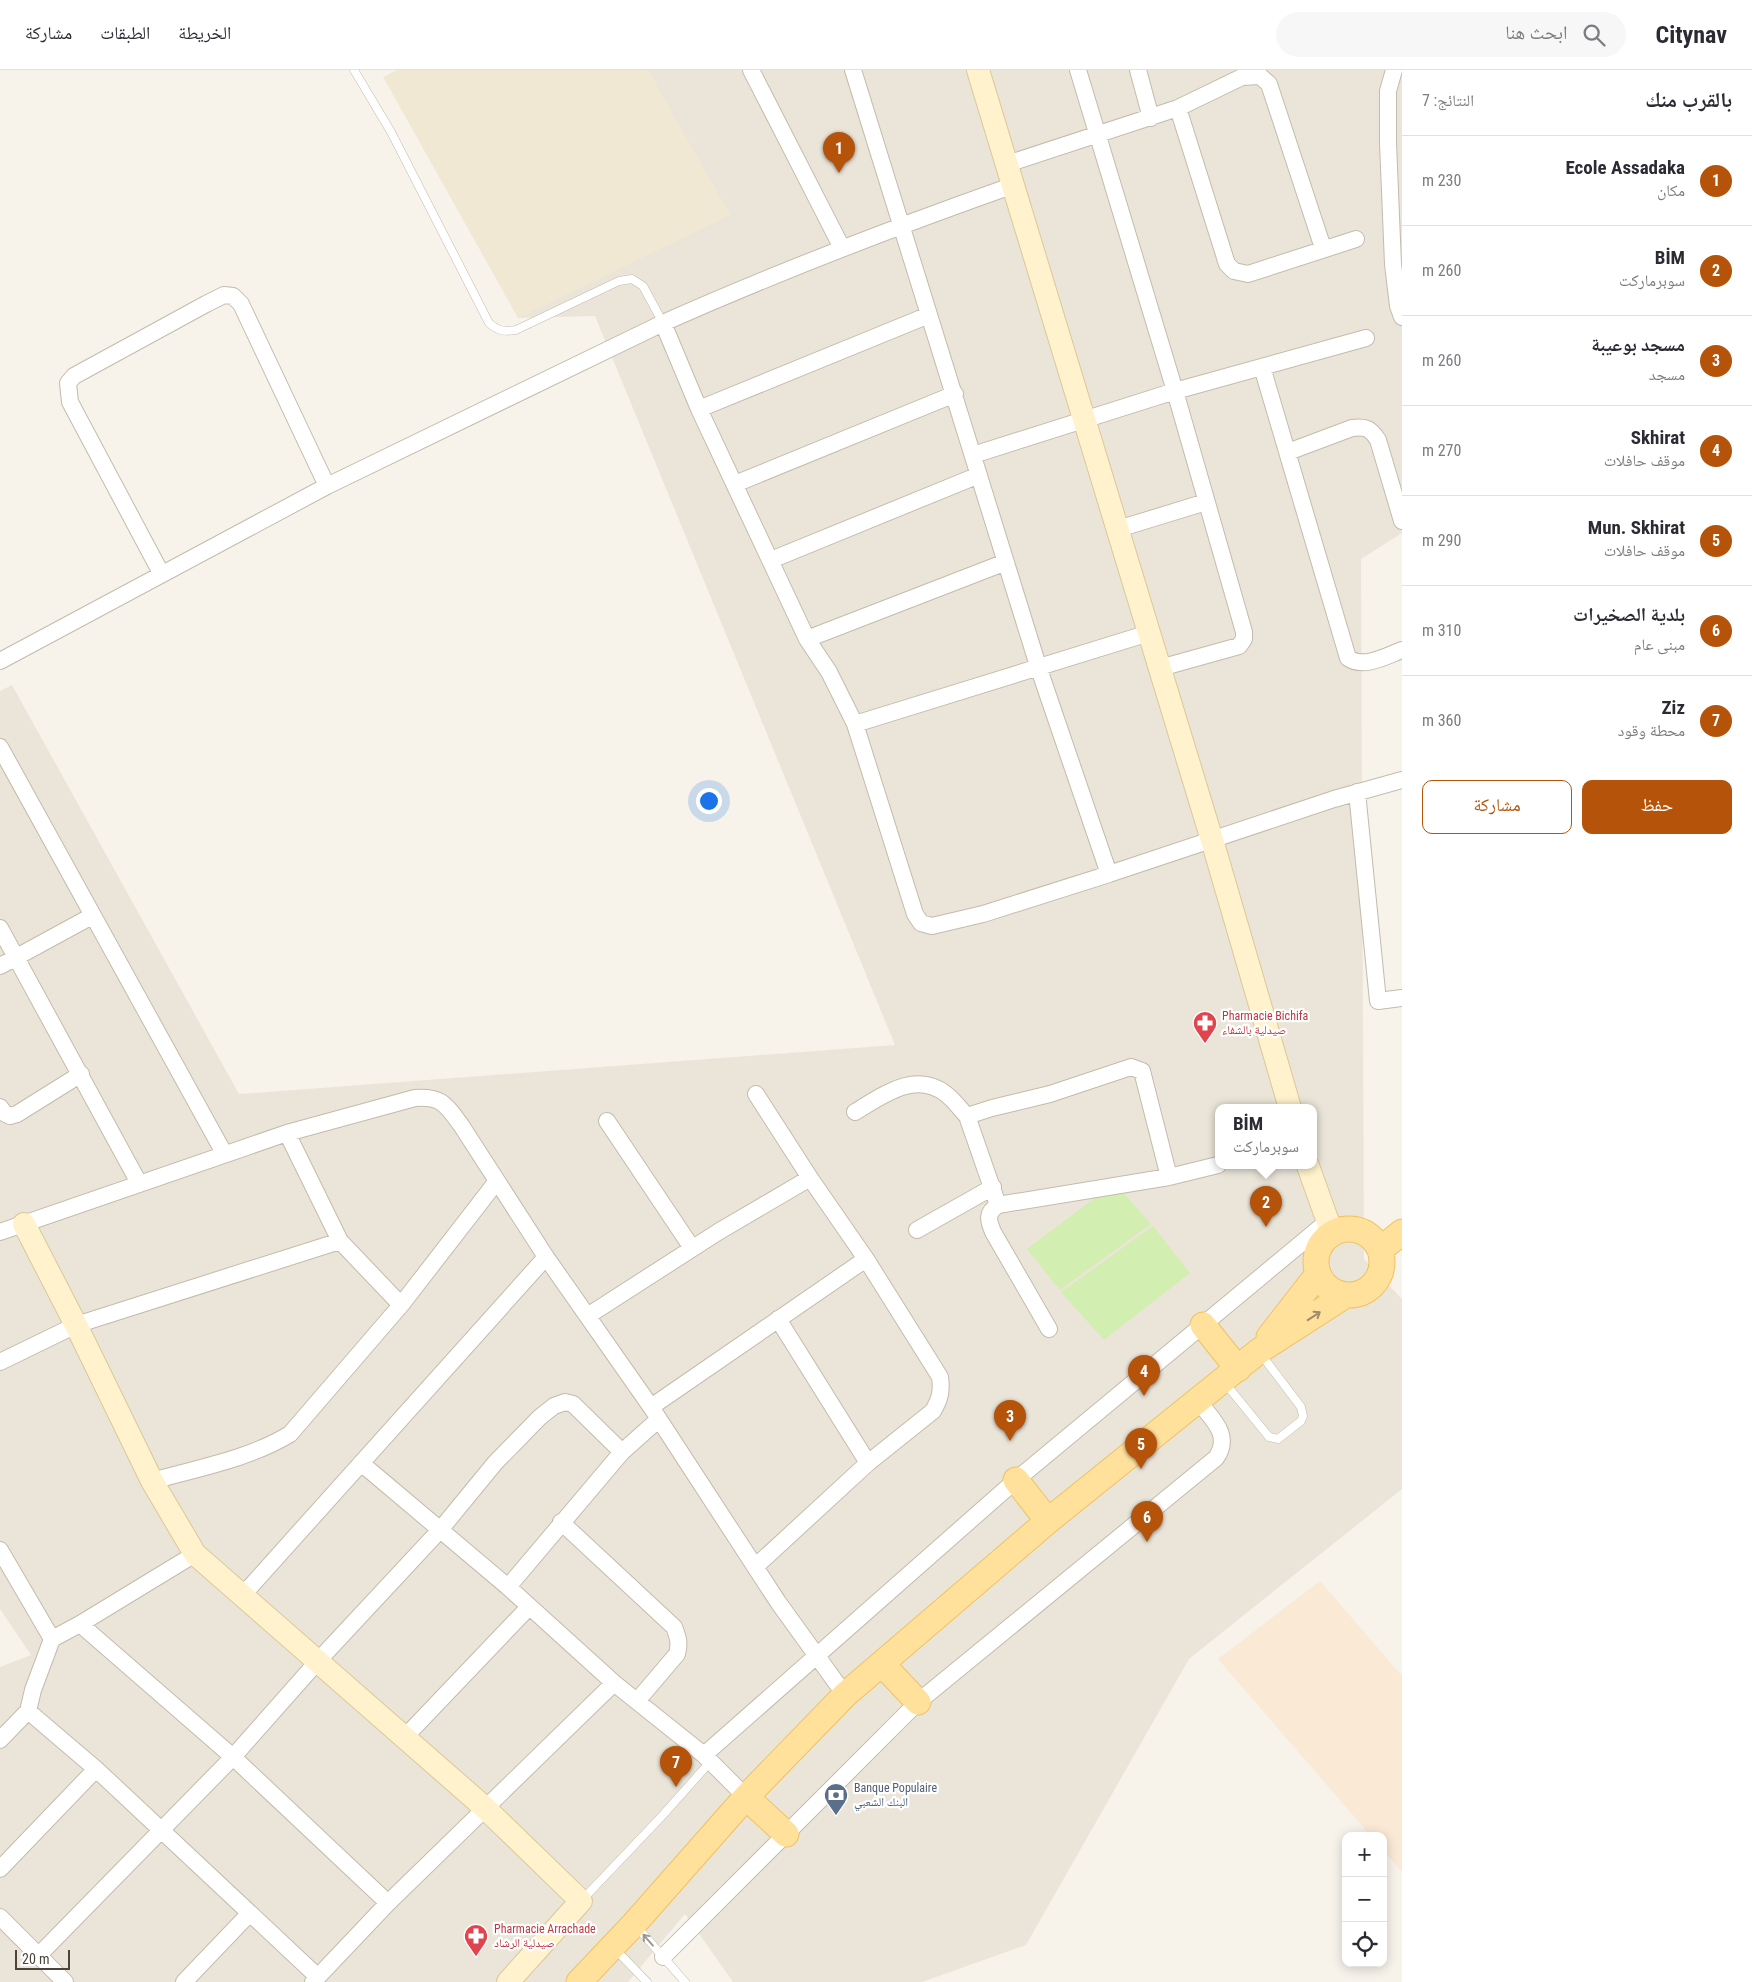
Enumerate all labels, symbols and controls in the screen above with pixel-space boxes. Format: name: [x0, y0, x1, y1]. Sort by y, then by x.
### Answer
search box: [1276, 12, 1626, 57]
text: ابحث هنا: [1505, 21, 1568, 44]
icon: search: [1580, 21, 1608, 49]
text: Citynav: [1656, 21, 1727, 49]
text: مشاركة: [25, 22, 72, 43]
text: الطبقات: [100, 22, 150, 43]
text: الخريطة: [178, 22, 231, 43]
text: بالقرب منك: [1645, 88, 1732, 112]
text: النتائج: 7: [1422, 91, 1474, 110]
pin: 1: [823, 132, 855, 173]
text: Ecole Assadaka: [1565, 156, 1685, 179]
text: 230 m: [1422, 171, 1461, 190]
text: 1: [1712, 171, 1720, 190]
text: مكان: [1657, 181, 1685, 200]
text: BİM: [1655, 246, 1685, 269]
text: 260 m: [1422, 261, 1461, 280]
text: 2: [1712, 261, 1720, 280]
text: سوبرماركت: [1619, 271, 1685, 290]
text: مسجد بوعيبة: [1591, 333, 1685, 356]
text: 260 m: [1422, 351, 1461, 370]
text: 3: [1712, 351, 1720, 370]
text: مسجد: [1649, 365, 1685, 384]
text: Skhirat: [1631, 426, 1685, 449]
text: 270 m: [1422, 441, 1461, 460]
text: 4: [1712, 441, 1720, 460]
text: موقف حافلات: [1604, 451, 1685, 470]
text: Mun. Skhirat: [1588, 516, 1685, 539]
text: 290 m: [1422, 531, 1461, 550]
text: 5: [1712, 531, 1720, 550]
text: موقف حافلات: [1604, 541, 1685, 560]
text: بلدية الصخيرات: [1573, 603, 1685, 626]
text: 310 m: [1422, 621, 1461, 640]
text: 6: [1712, 621, 1720, 640]
text: مبنى عام: [1634, 635, 1685, 654]
text: Ziz: [1662, 696, 1685, 719]
text: 360 m: [1422, 711, 1461, 730]
text: 7: [1712, 711, 1720, 730]
text: محطة وقود: [1618, 721, 1685, 740]
button: مشاركة: [1422, 780, 1572, 834]
button: حفظ: [1582, 780, 1732, 834]
your location: [696, 788, 722, 814]
place label: Pharmacie Bichifa صيدلية بالشفاء: [1222, 1009, 1309, 1037]
pharmacy icon: Pharmacie Bichifa صيدلية بالشفاء: [1192, 1010, 1218, 1044]
popup: [1215, 1104, 1317, 1169]
text: BİM: [1233, 1112, 1263, 1135]
text: سوبرماركت: [1233, 1137, 1299, 1156]
pin: 2: [1250, 1186, 1282, 1227]
one-way arrow: [1307, 1310, 1321, 1320]
pin: 4: [1128, 1355, 1160, 1396]
pin: 3: [994, 1400, 1026, 1441]
pin: 5: [1125, 1428, 1157, 1469]
pin: 6: [1131, 1501, 1163, 1542]
pin: 7: [660, 1746, 692, 1787]
place label: Banque Populaire البنك الشعبي: [854, 1781, 937, 1812]
bank icon: Banque Populaire البنك الشعبي: [823, 1782, 849, 1816]
map controls: [1342, 1832, 1387, 1967]
button: +: [1342, 1832, 1387, 1877]
button: −: [1342, 1877, 1387, 1922]
place label: Pharmacie Arrachade صيدلية الرشاد: [494, 1922, 596, 1950]
button: locate: [1342, 1922, 1387, 1967]
pharmacy icon: Pharmacie Arrachade صيدلية الرشاد: [463, 1923, 489, 1957]
one-way arrow: [643, 1933, 654, 1946]
scale bar: [15, 1947, 70, 1970]
text: 20 m: [22, 1951, 50, 1967]

